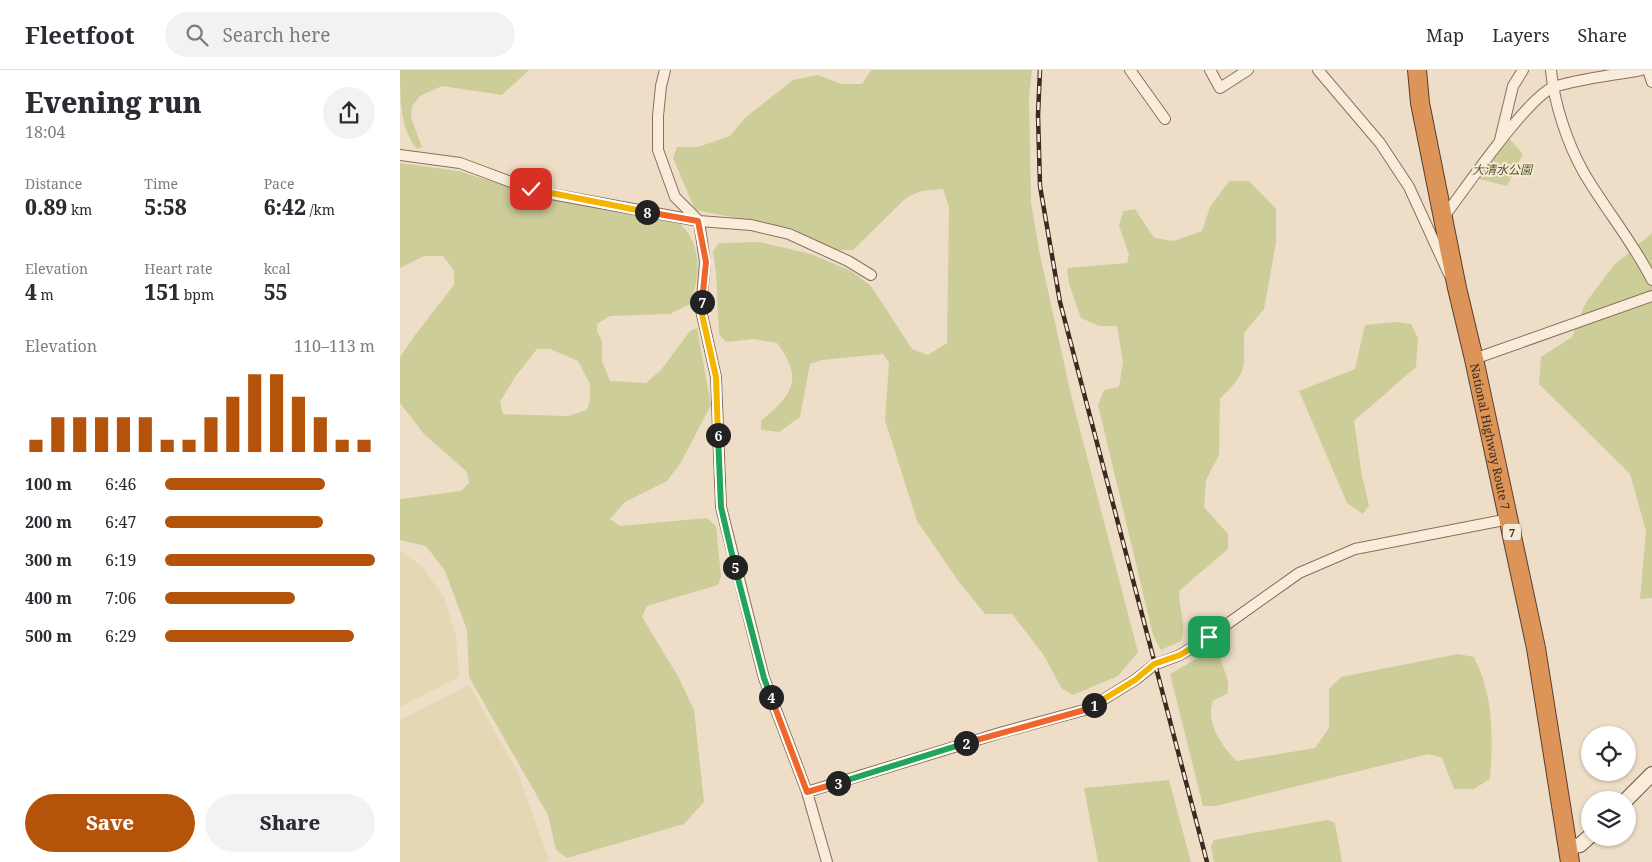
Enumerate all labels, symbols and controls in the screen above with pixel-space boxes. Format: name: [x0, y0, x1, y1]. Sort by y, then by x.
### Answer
search box: [165, 12, 515, 57]
text: Fleetfoot: [25, 18, 135, 51]
icon: search: [183, 21, 211, 49]
text: Search here: [223, 22, 330, 48]
text: Map: [1426, 23, 1464, 47]
text: Layers: [1492, 23, 1550, 47]
text: Share: [1578, 23, 1627, 47]
text: Evening run: [25, 83, 202, 121]
button: share: [323, 87, 375, 139]
text: 18:04: [25, 121, 65, 143]
park label: 大清水公園: [1472, 161, 1534, 178]
pin: [510, 168, 552, 210]
text: Distance: [25, 174, 82, 193]
text: Time: [144, 174, 178, 193]
text: Pace: [264, 174, 294, 193]
icon: check: [517, 175, 545, 203]
text: 0.89: [25, 193, 67, 221]
text: 5:58: [144, 193, 187, 221]
text: 6:42: [264, 193, 306, 221]
text: km: [67, 200, 92, 219]
text: /km: [306, 200, 335, 219]
pin: 8: [634, 200, 660, 224]
text: 8: [644, 203, 651, 222]
text: Elevation: [25, 259, 88, 278]
text: Heart rate: [144, 259, 213, 278]
text: kcal: [264, 259, 291, 278]
text: 4: [25, 278, 37, 306]
text: 151: [144, 278, 180, 306]
text: 55: [264, 278, 287, 306]
text: m: [37, 285, 54, 304]
text: bpm: [180, 285, 214, 304]
pin: 7: [690, 290, 714, 314]
text: 7: [699, 293, 706, 312]
text: Elevation: [25, 335, 97, 357]
text: 110–113 m: [294, 335, 375, 357]
street label: National Highway Route 7: [1467, 362, 1515, 512]
pin: 6: [706, 422, 730, 448]
text: 6: [715, 426, 722, 445]
text: 100 m: [25, 473, 72, 495]
text: 6:46: [105, 473, 136, 495]
text: 200 m: [25, 511, 72, 533]
text: 6:47: [105, 511, 136, 533]
road number: 7: [1503, 524, 1521, 541]
text: 300 m: [25, 549, 72, 571]
text: 6:19: [105, 549, 136, 571]
pin: 5: [722, 554, 748, 580]
text: 5: [732, 558, 739, 577]
text: 400 m: [25, 587, 72, 609]
text: 7:06: [105, 587, 136, 609]
pin: [1188, 616, 1230, 658]
icon: arrive: [1195, 623, 1223, 651]
text: 500 m: [25, 625, 72, 647]
text: 6:29: [105, 625, 136, 647]
pin: 4: [758, 684, 784, 710]
text: 4: [768, 688, 775, 707]
pin: 1: [1082, 692, 1106, 718]
text: 1: [1091, 696, 1098, 715]
map controls: [1581, 726, 1636, 846]
button: locate: [1581, 726, 1636, 781]
pin: 2: [954, 730, 978, 756]
text: 2: [963, 734, 970, 753]
pin: 3: [826, 770, 850, 796]
text: 3: [835, 774, 842, 793]
button: layers: [1581, 791, 1636, 846]
button: Save: [25, 794, 195, 852]
button: Share: [205, 794, 375, 852]

